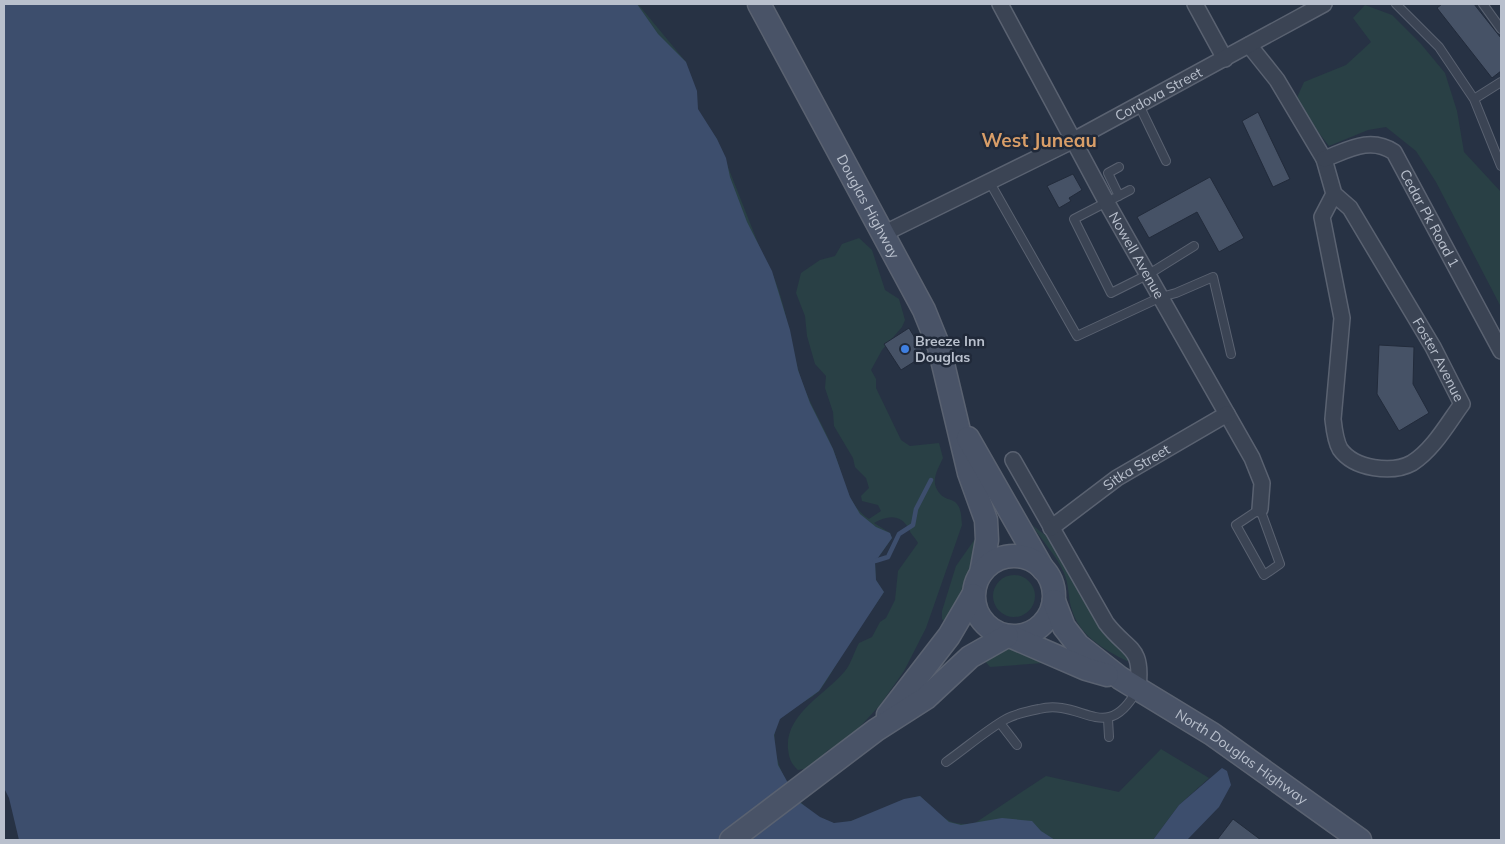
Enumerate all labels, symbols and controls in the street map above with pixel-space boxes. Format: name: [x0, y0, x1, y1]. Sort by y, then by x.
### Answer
street label: Cordova Street: [1112, 63, 1205, 125]
district label: West Juneau: [981, 128, 1097, 152]
street label: Douglas Highway: [833, 151, 904, 262]
street label: Cedar Pk Road 1: [1396, 166, 1463, 270]
street label: Nowell Avenue: [1105, 208, 1169, 302]
street label: Foster Avenue: [1409, 314, 1468, 405]
place label: Breeze Inn Douglas: [915, 332, 985, 366]
marker: Breeze Inn Douglas: [899, 343, 911, 355]
street label: Sitka Street: [1099, 440, 1173, 494]
street label: North Douglas Highway: [1172, 705, 1312, 809]

